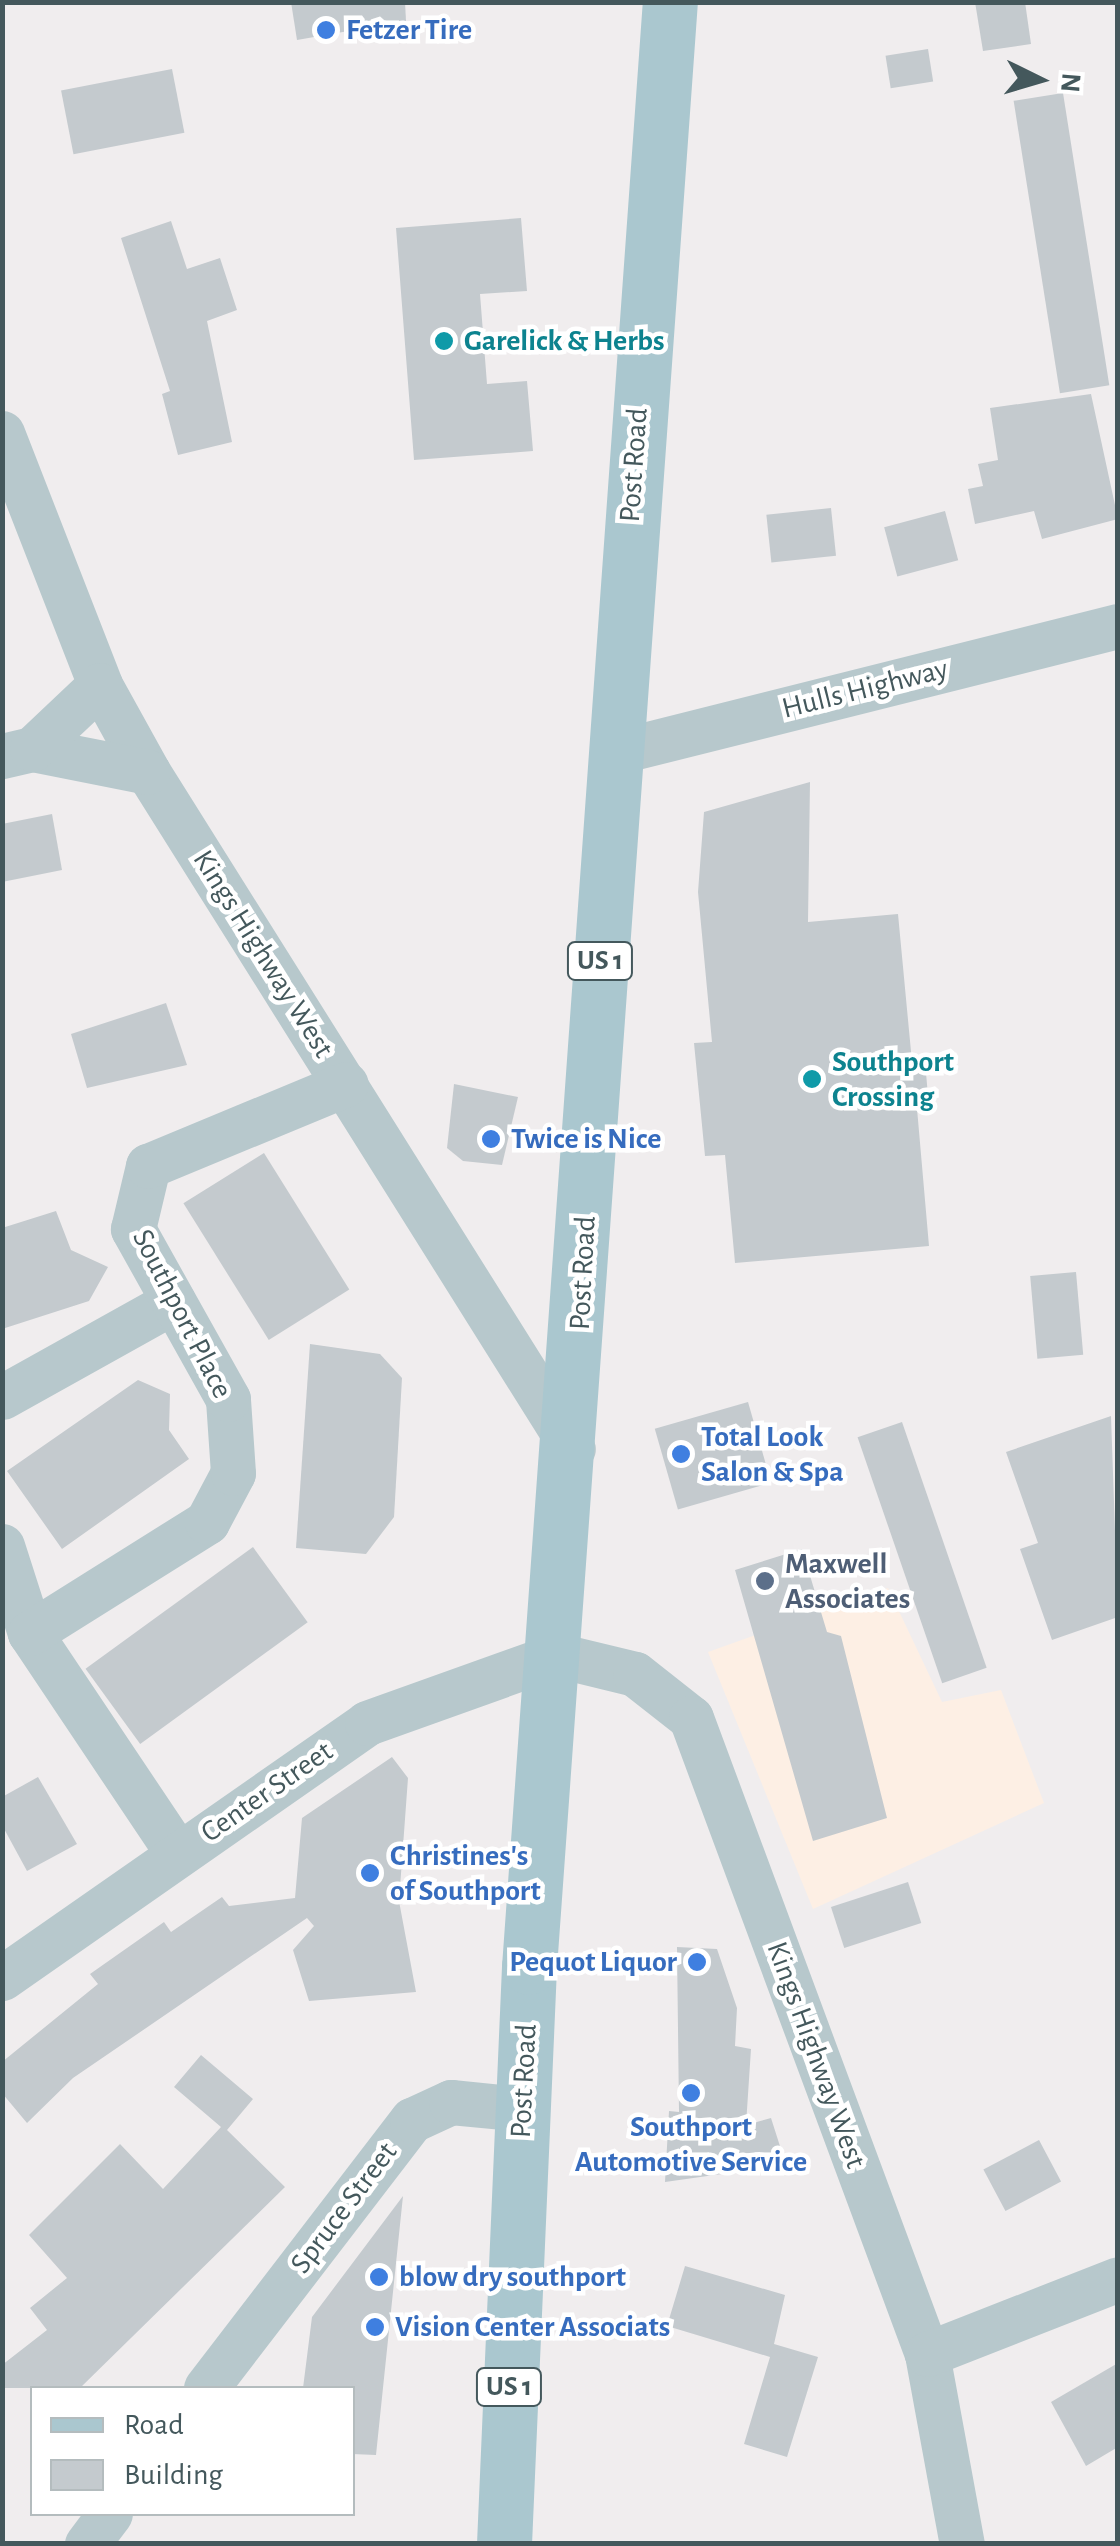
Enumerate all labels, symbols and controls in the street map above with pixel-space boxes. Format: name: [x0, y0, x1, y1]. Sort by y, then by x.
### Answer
place label: Fetzer Tire: [346, 12, 472, 48]
marker: Fetzer Tire: [315, 19, 337, 41]
north arrow: [990, 30, 1090, 130]
text: N: [1055, 72, 1085, 94]
place label: Garelick & Herbs: [464, 323, 665, 359]
marker: Garelick & Herbs: [433, 330, 455, 352]
street label: Post Road: [612, 407, 656, 523]
street label: Hulls Highway: [778, 651, 952, 727]
street label: Kings Highway West: [185, 843, 341, 1065]
road number: US 1: [565, 938, 635, 984]
place label: Southport Crossing: [832, 1044, 954, 1114]
marker: Southport Crossing: [801, 1068, 823, 1090]
place label: Twice is Nice: [511, 1121, 661, 1157]
marker: Twice is Nice: [480, 1128, 502, 1150]
street label: Post Road: [562, 1215, 604, 1331]
street label: Southport Place: [124, 1223, 240, 1405]
place label: Total Look Salon & Spa: [701, 1419, 844, 1490]
marker: Total Look Salon & Spa: [670, 1443, 692, 1465]
place label: Maxwell Associates: [785, 1546, 910, 1616]
marker: Maxwell Associates: [754, 1570, 776, 1592]
street label: Center Street: [194, 1734, 340, 1850]
place label: Christines's of Southport: [390, 1838, 541, 1908]
marker: Christines's of Southport: [359, 1862, 381, 1884]
street label: Kings Highway West: [758, 1937, 874, 2173]
place label: Pequot Liquor: [509, 1944, 677, 1980]
marker: Pequot Liquor: [686, 1951, 708, 1973]
street label: Post Road: [503, 2023, 545, 2139]
marker: Southport Automotive Service: [680, 2082, 702, 2104]
place label: Southport Automotive Service: [575, 2109, 807, 2180]
street label: Spruce Street: [283, 2135, 405, 2281]
place label: blow dry southport: [399, 2259, 626, 2295]
marker: blow dry southport: [368, 2266, 390, 2288]
place label: Vision Center Associats: [395, 2309, 670, 2345]
marker: Vision Center Associats: [364, 2316, 386, 2338]
road number: US 1: [474, 2364, 544, 2410]
legend: [30, 2386, 355, 2516]
text: Road: [124, 2410, 184, 2440]
text: Building: [124, 2460, 223, 2490]

